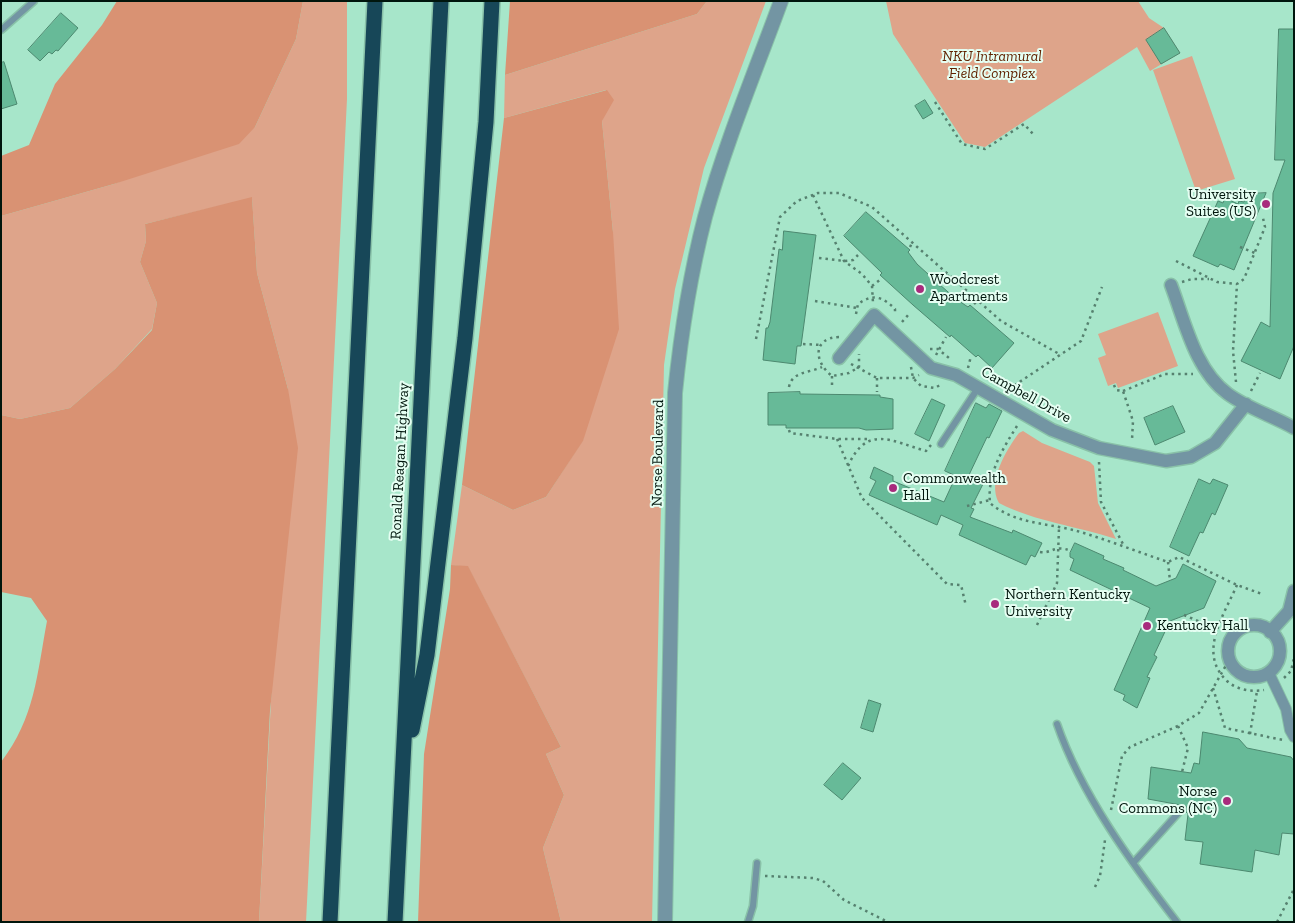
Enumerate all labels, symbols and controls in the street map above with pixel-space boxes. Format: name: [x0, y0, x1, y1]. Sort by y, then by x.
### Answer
park label: NKU Intramural Field Complex: [942, 48, 1042, 83]
place label: University Suites (US): [1186, 186, 1256, 221]
marker: University Suites (US): [1260, 198, 1272, 210]
place label: Woodcrest Apartments: [930, 271, 1008, 306]
marker: Woodcrest Apartments: [914, 283, 926, 295]
street label: Campbell Drive: [978, 363, 1074, 427]
street label: Ronald Reagan Highway: [387, 382, 413, 540]
street label: Norse Boulevard: [648, 399, 668, 507]
place label: Commonwealth Hall: [903, 470, 1006, 505]
marker: Commonwealth Hall: [887, 482, 899, 494]
place label: Northern Kentucky University: [1005, 586, 1130, 621]
marker: Northern Kentucky University: [989, 598, 1001, 610]
place label: Kentucky Hall: [1157, 617, 1248, 635]
marker: Kentucky Hall: [1141, 620, 1153, 632]
place label: Norse Commons (NC): [1119, 783, 1217, 818]
marker: Norse Commons (NC): [1221, 795, 1233, 807]

